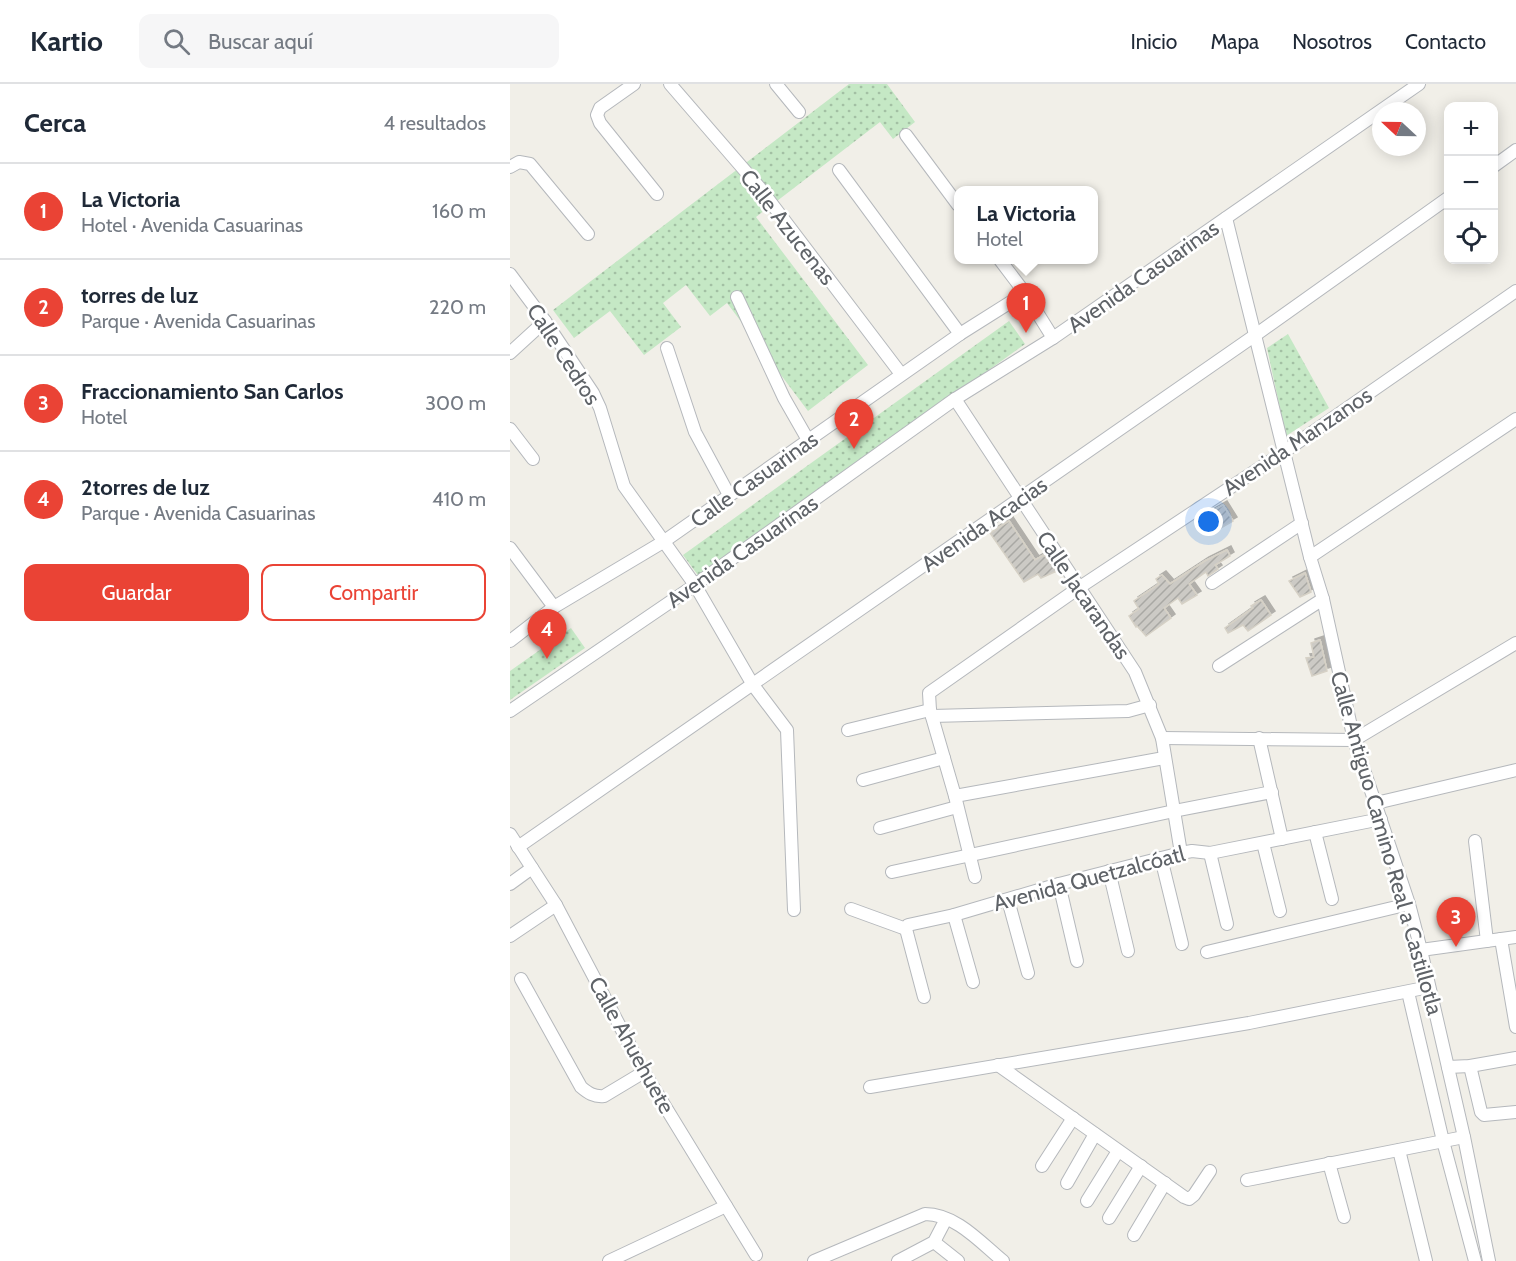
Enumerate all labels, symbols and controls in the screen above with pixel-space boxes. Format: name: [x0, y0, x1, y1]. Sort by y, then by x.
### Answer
search box: [139, 14, 559, 68]
text: Kartio: [30, 24, 103, 58]
icon: search: [160, 25, 193, 58]
text: Buscar aquí: [208, 28, 313, 55]
text: Inicio: [1130, 29, 1177, 54]
text: Mapa: [1210, 29, 1259, 54]
text: Nosotros: [1292, 29, 1372, 54]
text: Contacto: [1405, 29, 1486, 54]
north arrow: [1372, 102, 1426, 156]
map controls: [1444, 102, 1498, 264]
button: +: [1444, 102, 1498, 156]
text: Cerca: [24, 107, 86, 139]
text: 4 resultados: [384, 111, 486, 135]
button: −: [1444, 156, 1498, 210]
street label: Calle Azucenas: [734, 164, 841, 290]
text: La Victoria: [81, 186, 180, 213]
popup: [954, 186, 1098, 264]
text: 1: [40, 199, 47, 223]
text: 160 m: [432, 199, 486, 223]
text: La Victoria: [976, 200, 1076, 227]
button: locate: [1444, 210, 1498, 264]
text: Hotel · Avenida Casuarinas: [81, 213, 303, 237]
street label: Avenida Casuarinas: [1063, 214, 1224, 339]
text: Hotel: [976, 227, 1023, 251]
text: torres de luz: [81, 282, 198, 309]
pin: 1: [1006, 284, 1046, 333]
text: 2: [38, 295, 49, 319]
text: 220 m: [429, 295, 486, 319]
street label: Calle Cedros: [521, 299, 606, 410]
text: Parque · Avenida Casuarinas: [81, 309, 315, 333]
text: Fraccionamiento San Carlos: [81, 378, 343, 405]
street label: Avenida Manzanos: [1217, 381, 1377, 501]
text: 3: [38, 391, 49, 415]
text: 300 m: [425, 391, 486, 415]
pin: 2: [834, 400, 874, 449]
text: Hotel: [81, 405, 127, 429]
street label: Calle Casuarinas: [685, 425, 823, 533]
street label: Avenida Acacias: [916, 471, 1052, 578]
text: 2torres de luz: [81, 474, 210, 501]
text: 4: [37, 487, 50, 511]
text: 410 m: [432, 487, 486, 511]
street label: Avenida Casuarinas: [662, 489, 823, 614]
text: Parque · Avenida Casuarinas: [81, 501, 315, 525]
your location: [1194, 507, 1223, 536]
street label: Calle Jacarandas: [1031, 526, 1136, 664]
button: Guardar: [24, 564, 249, 621]
button: Compartir: [261, 564, 486, 621]
pin: 4: [528, 610, 567, 659]
street label: Calle Antiguo Camino Real a Castillotla: [1324, 668, 1449, 1019]
street label: Avenida Quetzalcóatl: [990, 840, 1189, 917]
pin: 3: [1436, 898, 1476, 947]
street label: Calle Ahuehuete: [583, 972, 680, 1118]

